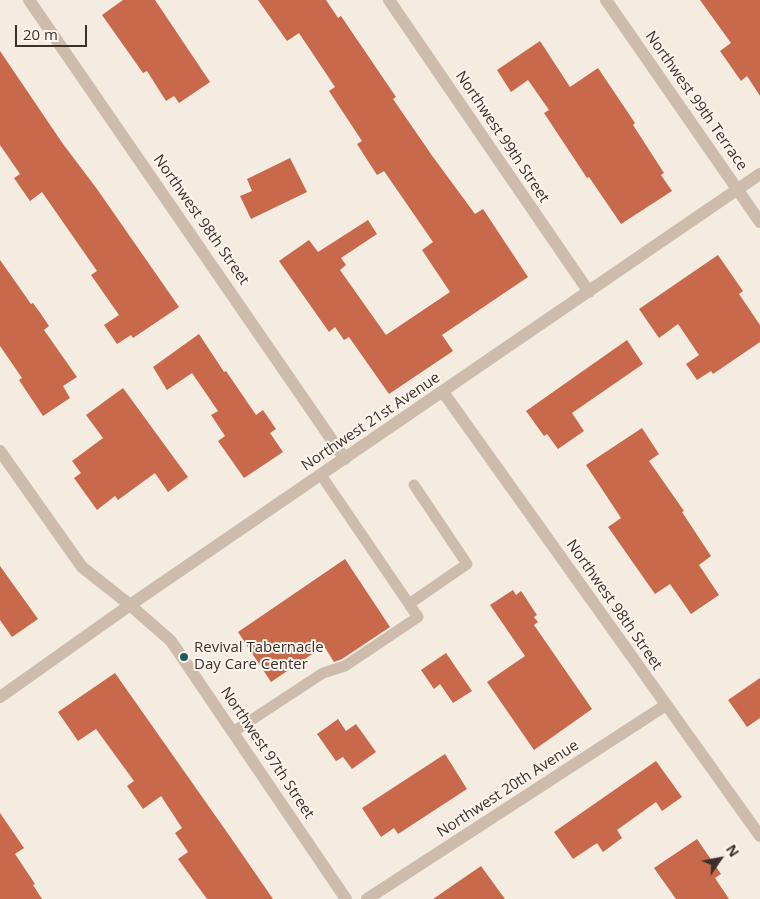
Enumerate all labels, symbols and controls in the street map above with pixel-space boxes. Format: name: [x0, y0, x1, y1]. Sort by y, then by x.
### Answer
scale bar: [18, 15, 90, 47]
text: 20 m: [23, 24, 58, 44]
street label: Northwest 99th Terrace: [641, 28, 751, 174]
street label: Northwest 99th Street: [451, 68, 553, 206]
street label: Northwest 98th Street: [149, 151, 253, 289]
street label: Northwest 21st Avenue: [298, 369, 444, 475]
street label: Northwest 98th Street: [562, 536, 666, 674]
place label: Revival Tabernacle Day Care Center: [194, 639, 324, 674]
marker: Revival Tabernacle Day Care Center: [178, 651, 190, 663]
street label: Northwest 97th Street: [216, 684, 318, 822]
street label: Northwest 20th Avenue: [434, 736, 582, 842]
north arrow: [695, 834, 745, 884]
text: N: [722, 841, 744, 861]

